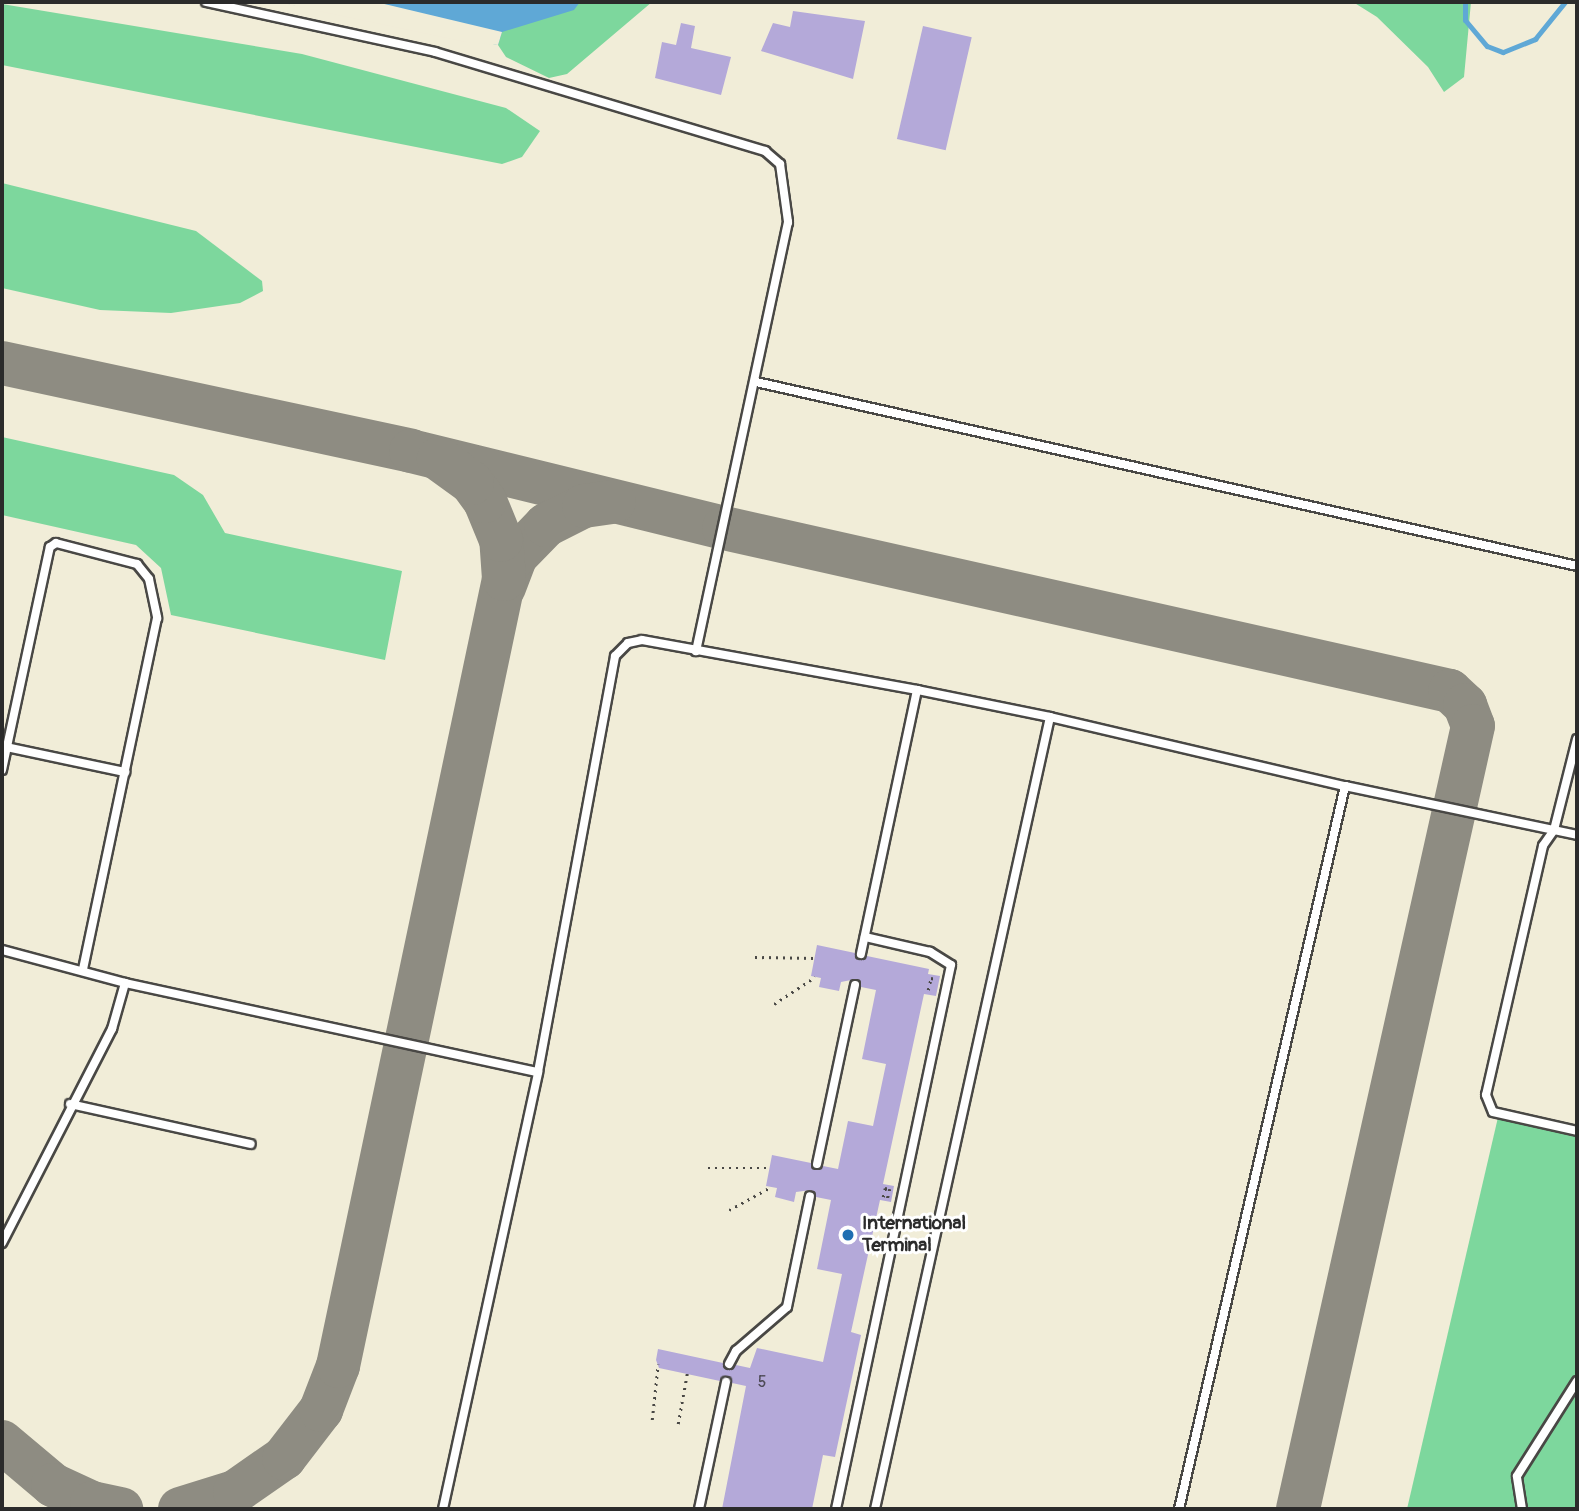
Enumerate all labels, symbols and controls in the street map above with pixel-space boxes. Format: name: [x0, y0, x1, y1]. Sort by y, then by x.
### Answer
place label: International Terminal: [862, 1213, 966, 1257]
marker: International Terminal: [840, 1227, 856, 1243]
house number: 5: [758, 1372, 766, 1392]

